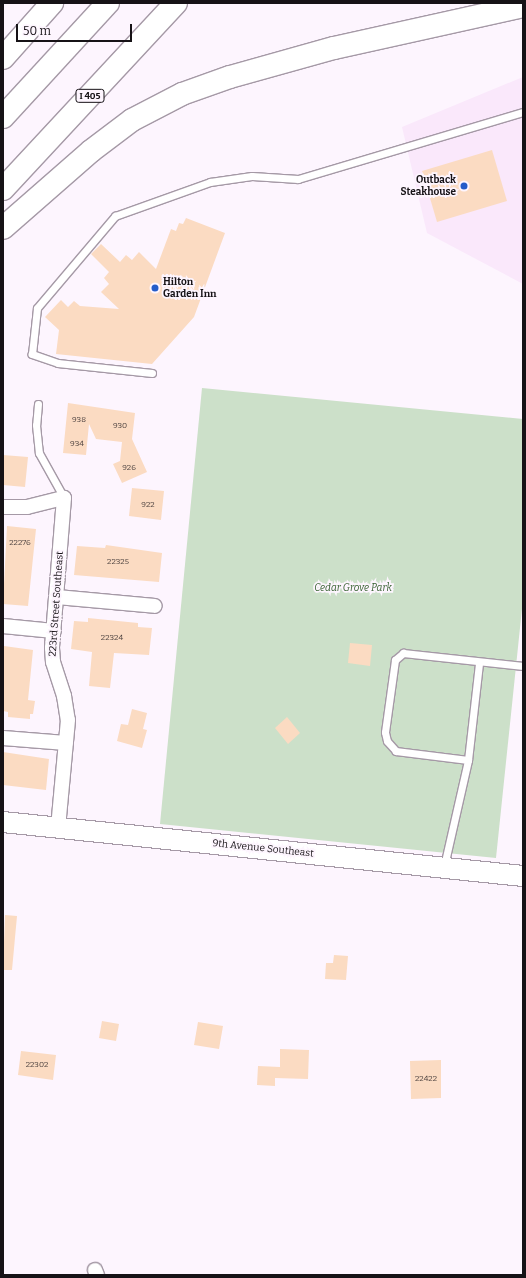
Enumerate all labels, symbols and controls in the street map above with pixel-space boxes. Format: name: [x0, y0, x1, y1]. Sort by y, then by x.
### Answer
scale bar: [18, 16, 134, 42]
text: 50 m: [23, 24, 51, 38]
road number: I 405: [75, 89, 105, 103]
place label: Outback Steakhouse: [400, 174, 456, 198]
marker: Outback Steakhouse: [459, 181, 469, 191]
place label: Hilton Garden Inn: [163, 276, 217, 300]
marker: Hilton Garden Inn: [150, 283, 160, 293]
house number: 938: [72, 415, 86, 425]
house number: 930: [113, 421, 127, 431]
house number: 934: [70, 439, 84, 449]
house number: 926: [122, 463, 136, 473]
house number: 922: [141, 500, 155, 510]
house number: 22276: [9, 538, 31, 548]
street label: 223rd Street Southeast: [47, 551, 67, 657]
house number: 22325: [107, 557, 129, 567]
park label: Cedar Grove Park: [314, 583, 392, 595]
house number: 22324: [101, 633, 123, 643]
street label: 9th Avenue Southeast: [212, 838, 314, 860]
house number: 22302: [26, 1060, 48, 1070]
house number: 22422: [415, 1074, 437, 1084]

